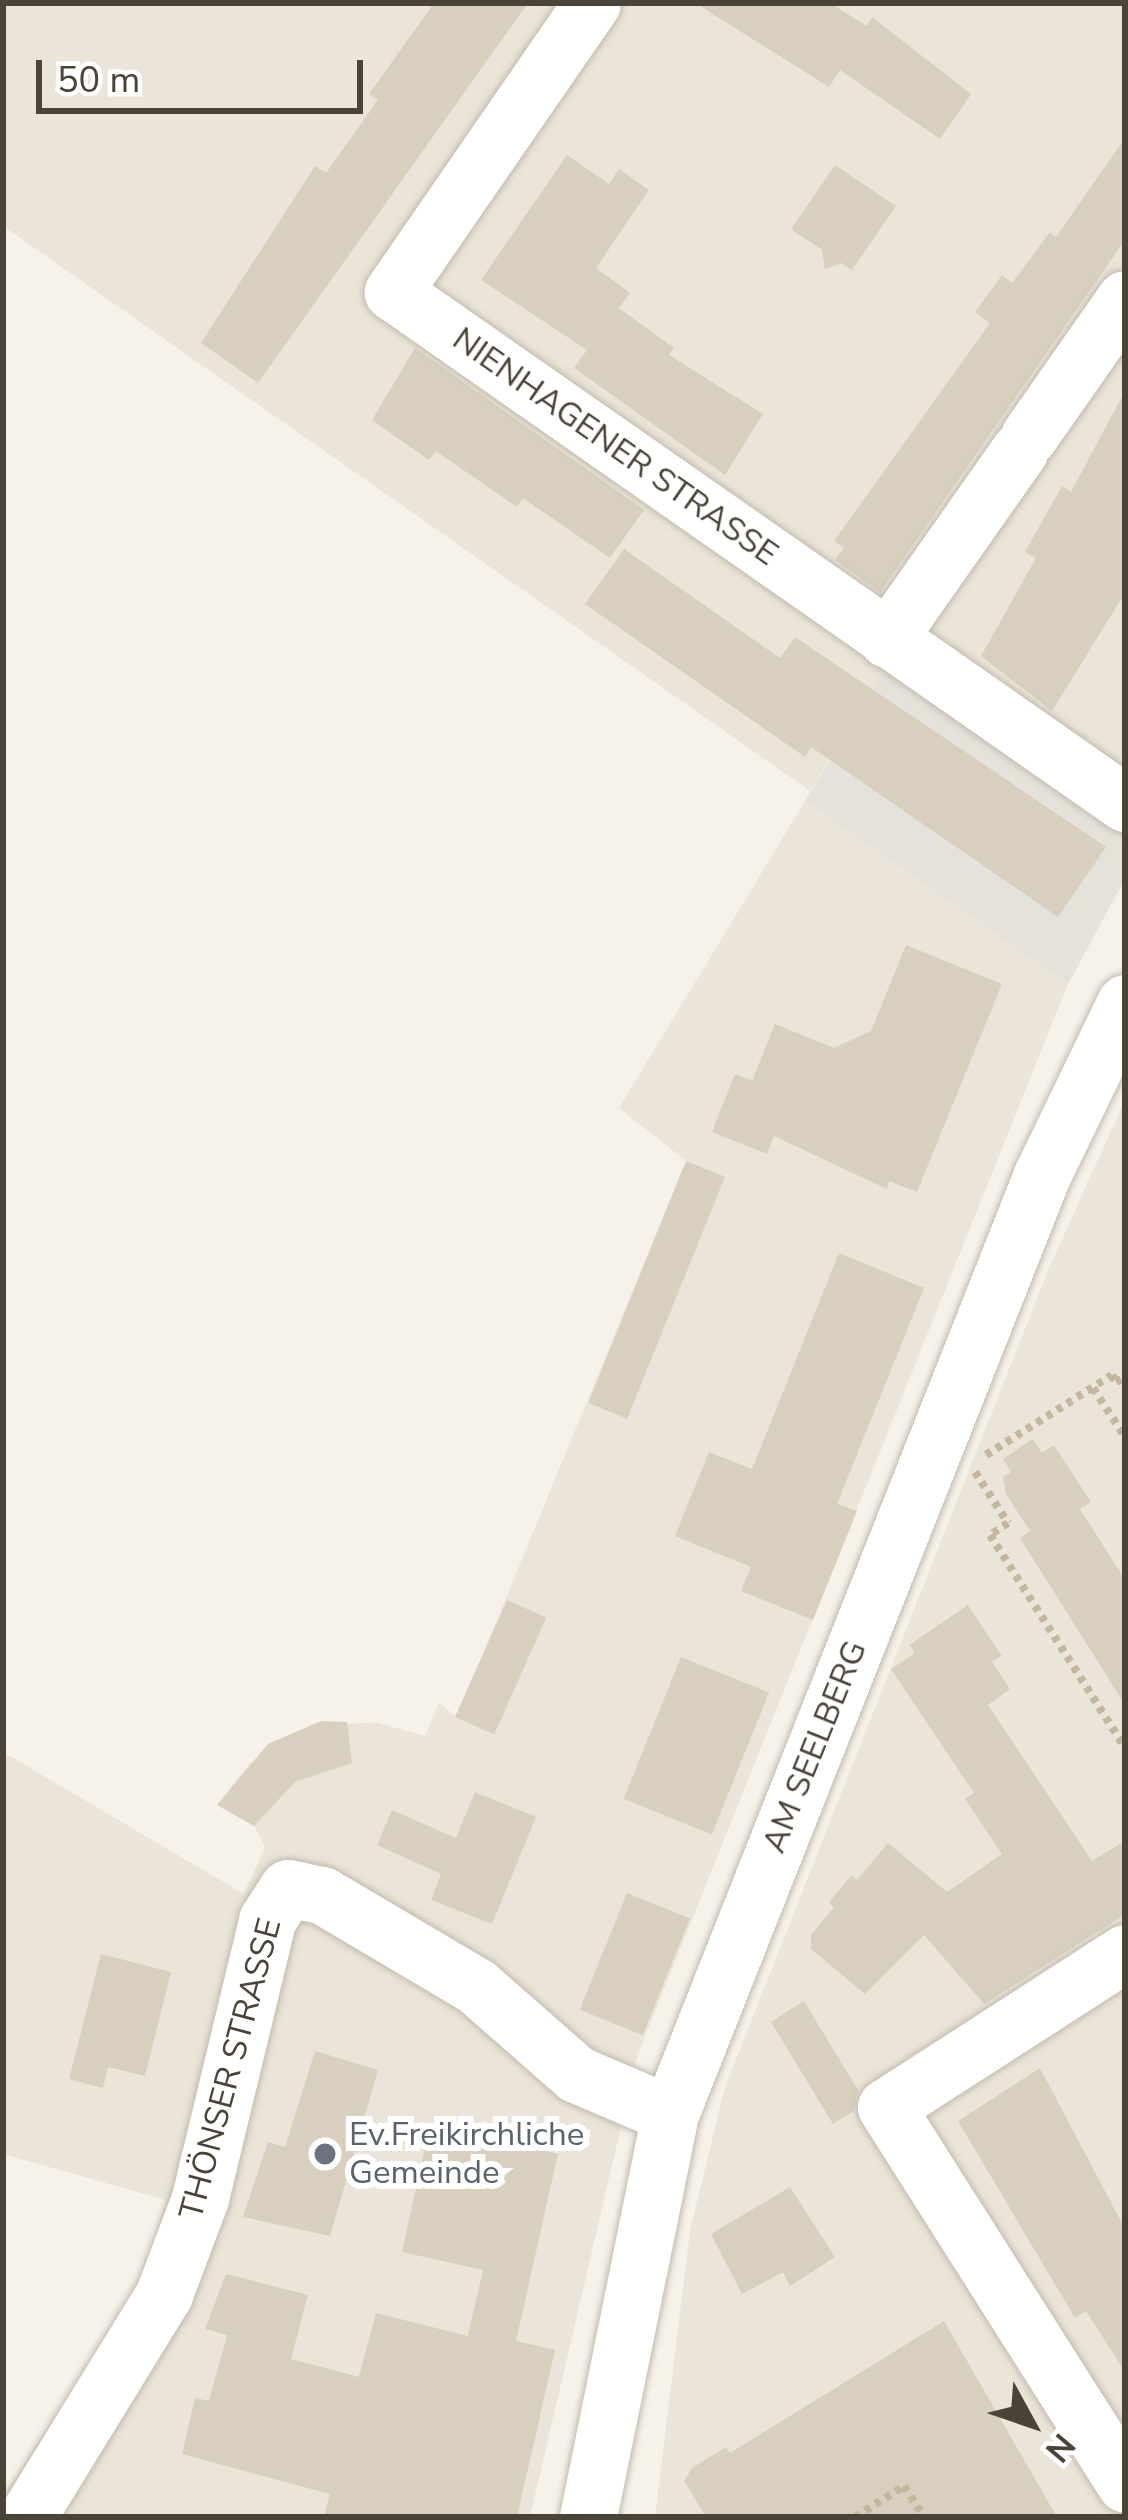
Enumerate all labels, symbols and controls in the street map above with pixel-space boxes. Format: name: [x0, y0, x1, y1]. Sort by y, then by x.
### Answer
scale bar: [42, 36, 369, 110]
text: 50 m: [57, 56, 140, 105]
street label: NIENHAGENER STRASSE: [445, 320, 785, 574]
street label: AM SEELBERG: [755, 1635, 875, 1859]
street label: THÖNSER STRASSE: [172, 1914, 290, 2224]
place label: Ev.Freikirchliche Gemeinde: [349, 2115, 584, 2193]
marker: Ev.Freikirchliche Gemeinde: [312, 2141, 338, 2167]
north arrow: [972, 2364, 1092, 2484]
text: N: [1035, 2424, 1085, 2471]

